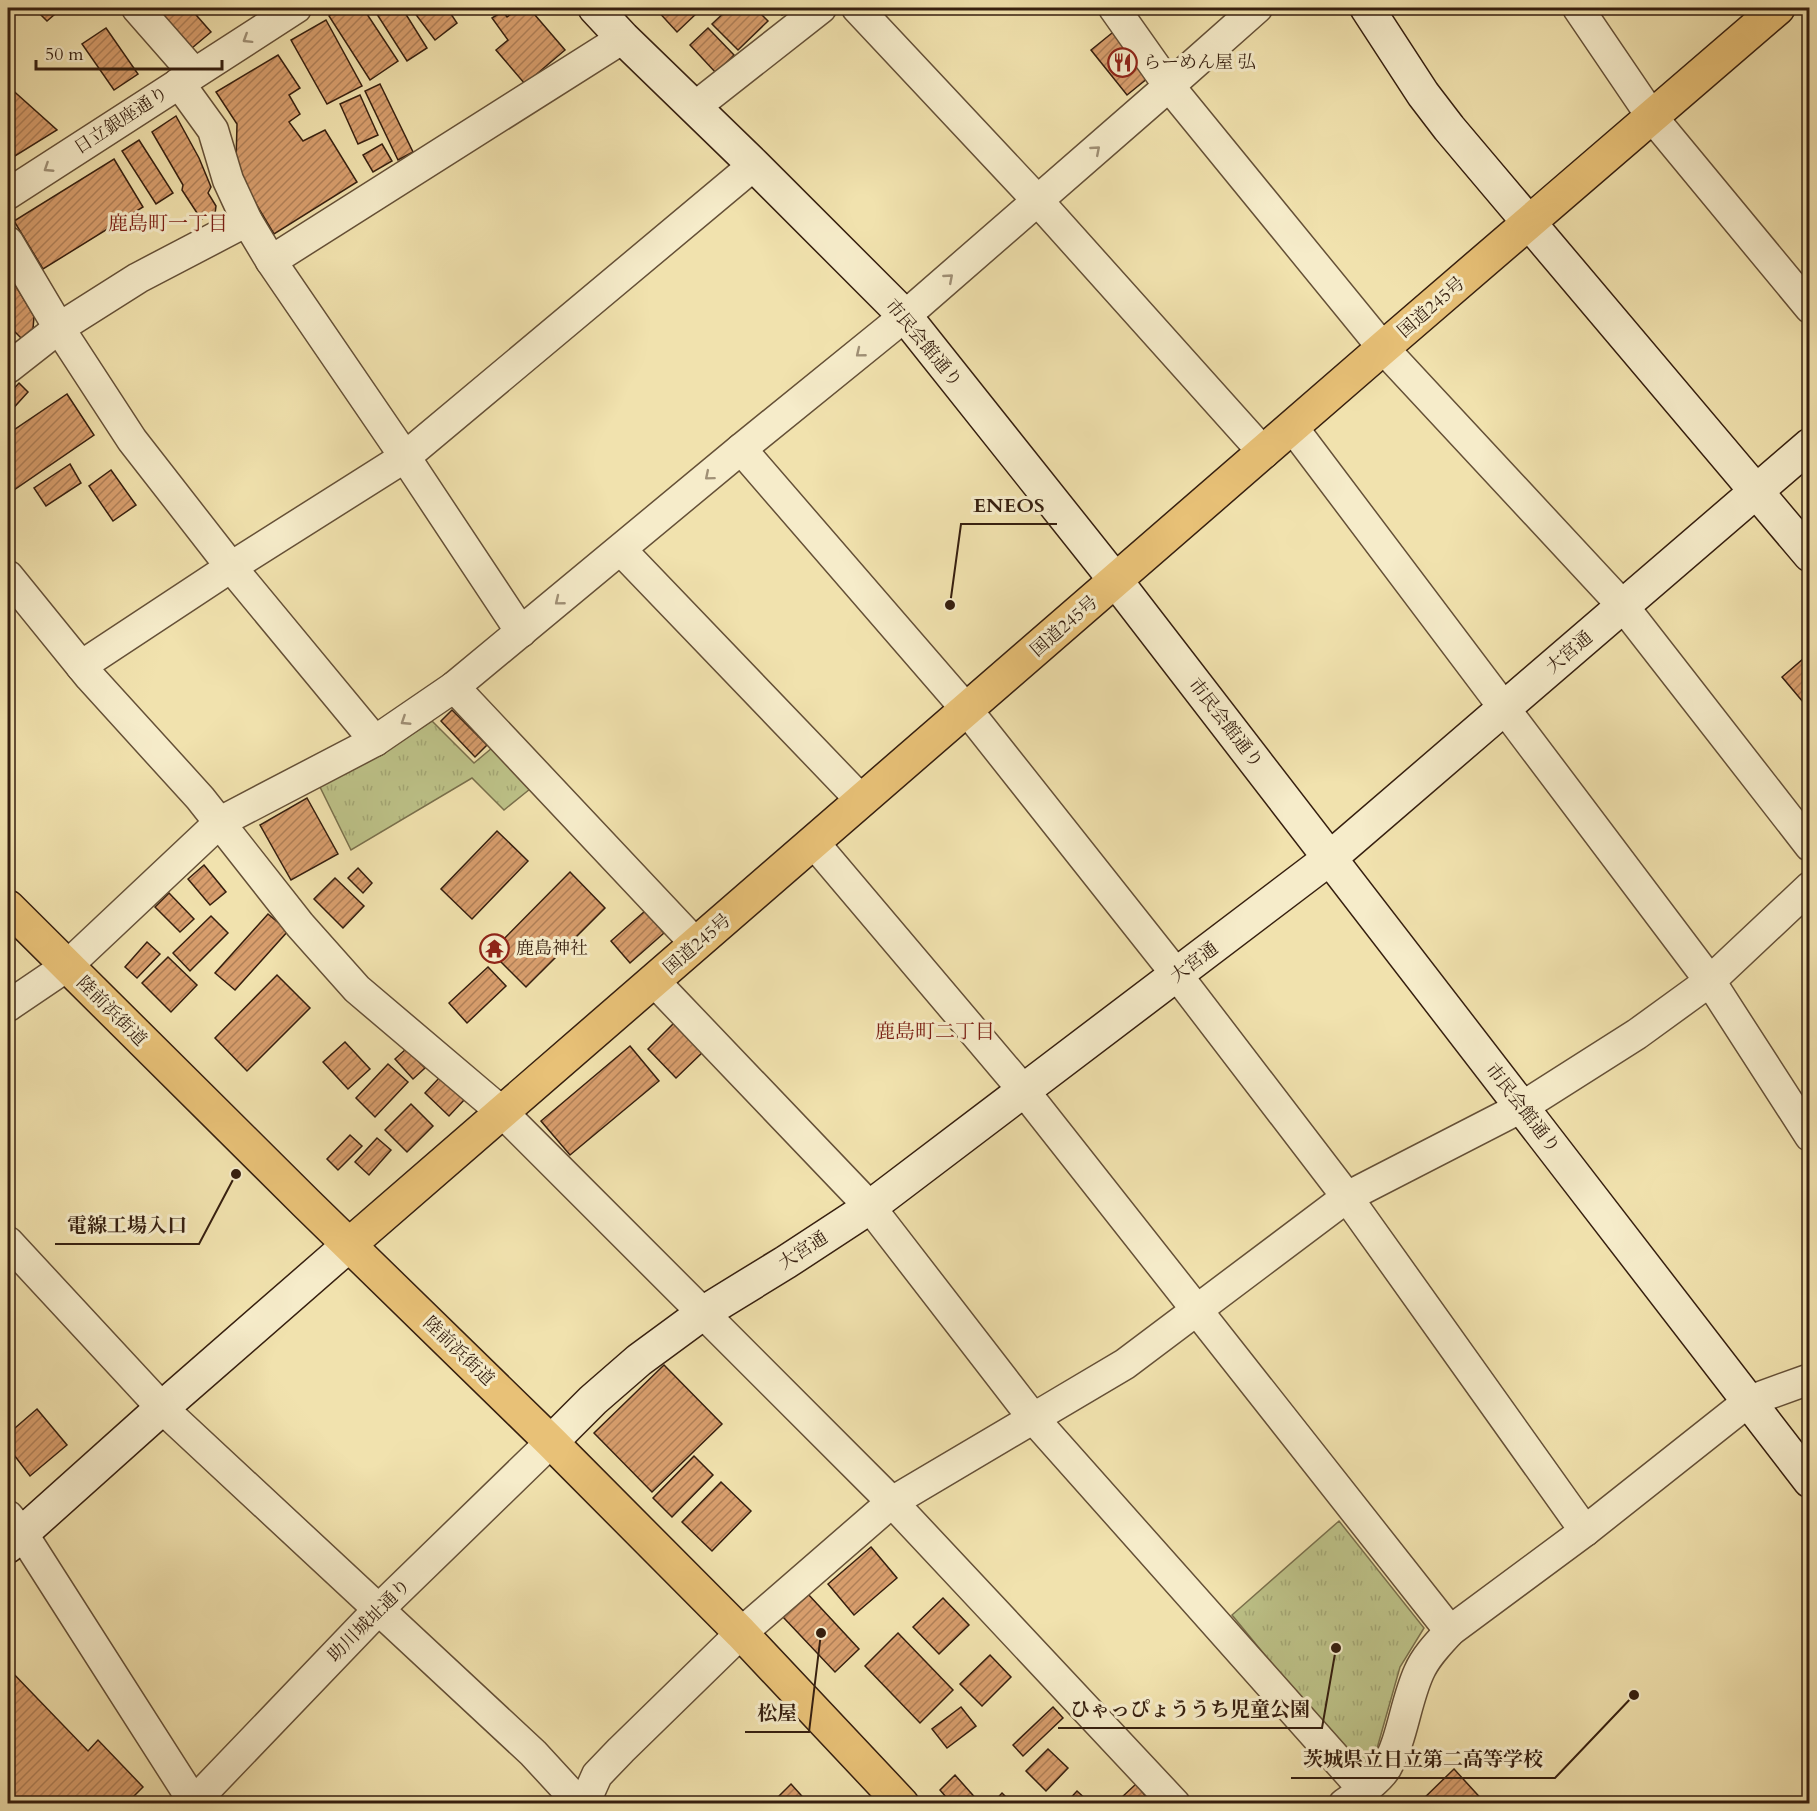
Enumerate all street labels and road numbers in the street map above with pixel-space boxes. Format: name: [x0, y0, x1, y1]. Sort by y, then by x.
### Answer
street label: 日立銀座通り: [69, 81, 173, 160]
street label: 国道245号: [1392, 271, 1470, 344]
street label: 市民会館通り: [879, 294, 968, 393]
street label: 国道245号: [1025, 590, 1103, 663]
street label: 大宮通: [1541, 625, 1598, 679]
street label: 市民会館通り: [1183, 673, 1269, 774]
street label: 国道245号: [658, 908, 736, 981]
street label: 大宮通: [1165, 936, 1223, 989]
street label: 陸前浜街道: [71, 971, 152, 1052]
street label: 市民会館通り: [1480, 1058, 1566, 1159]
street label: 大宮通: [774, 1225, 833, 1276]
street label: 陸前浜街道: [418, 1311, 500, 1392]
street label: 助川城址通り: [322, 1573, 416, 1667]

